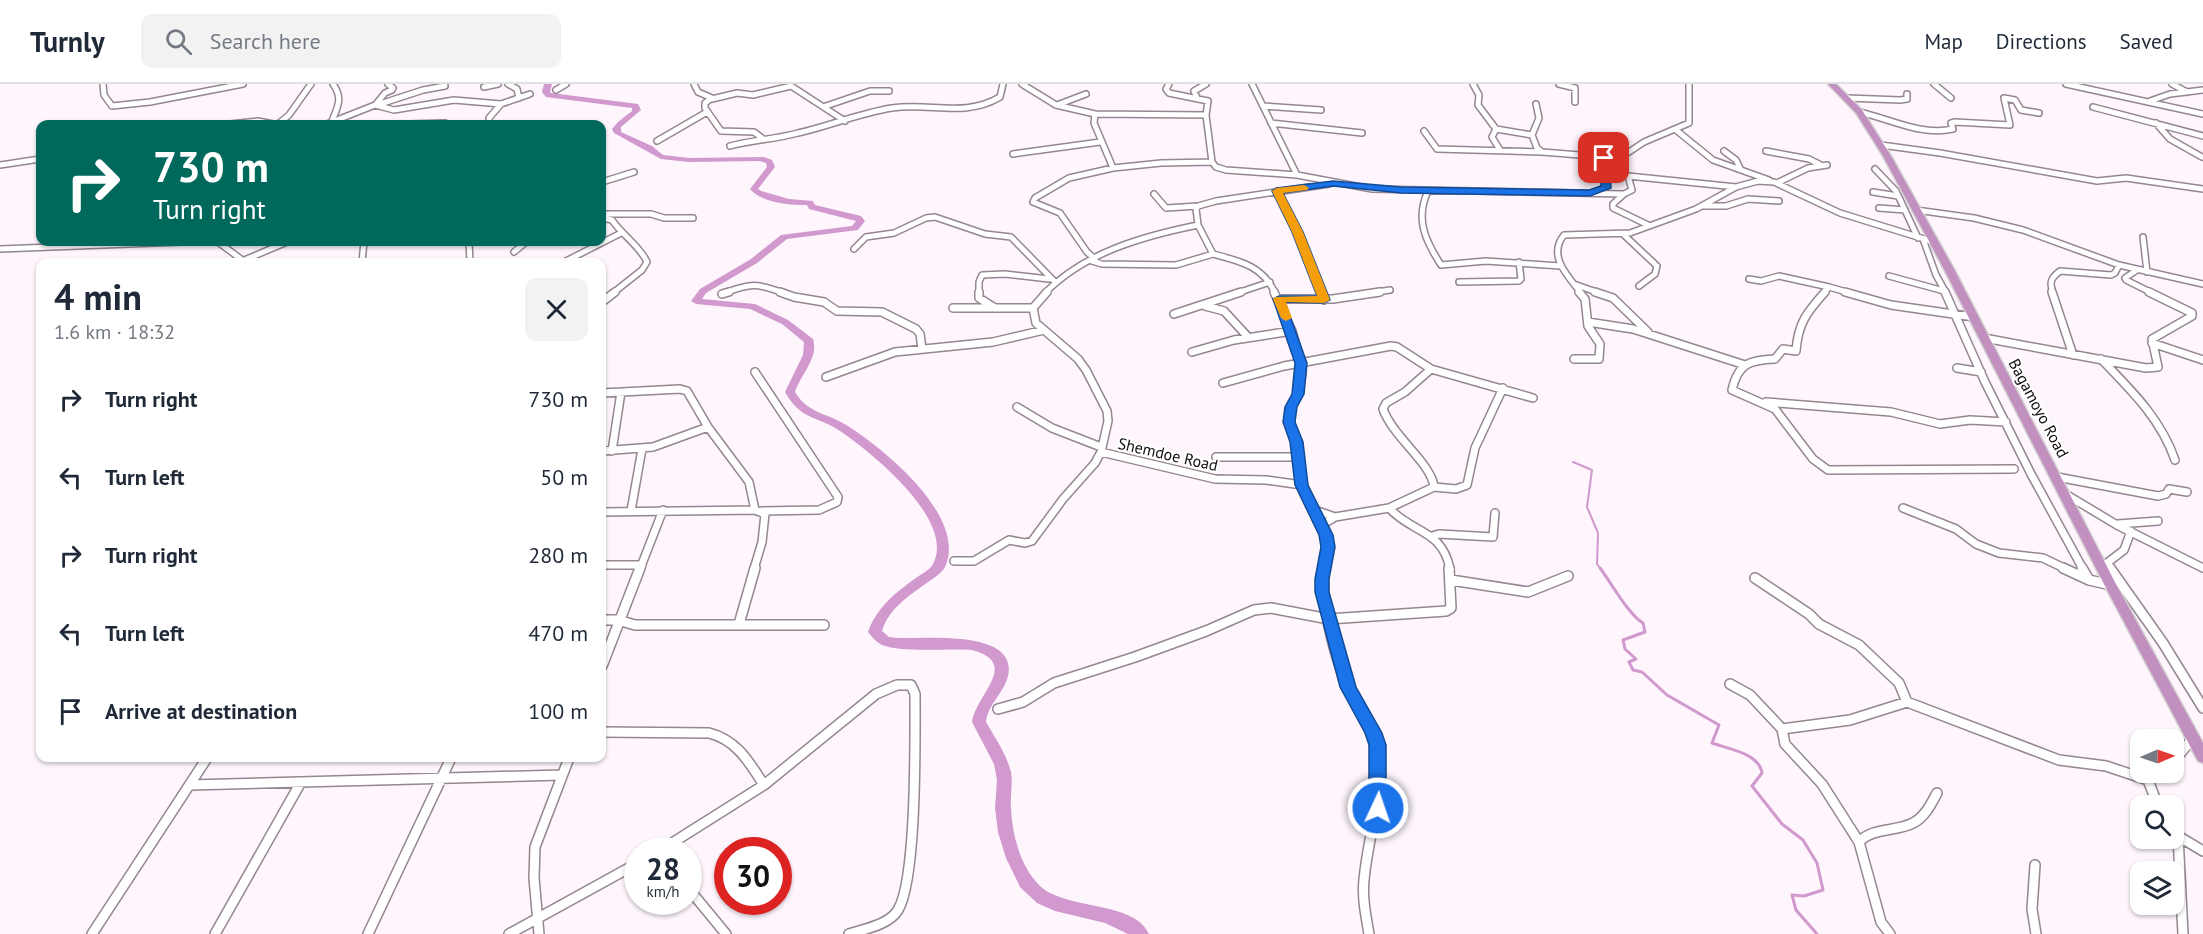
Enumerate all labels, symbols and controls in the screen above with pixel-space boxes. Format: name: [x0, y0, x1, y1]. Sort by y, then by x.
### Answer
search box: [141, 14, 561, 68]
text: Turnly: [30, 23, 105, 60]
icon: search: [162, 25, 195, 58]
text: Search here: [210, 27, 321, 55]
text: Map: [1924, 28, 1963, 55]
text: Directions: [1996, 28, 2087, 55]
text: Saved: [2120, 28, 2173, 55]
pin: [1578, 132, 1629, 183]
text: 730 m: [153, 139, 269, 194]
icon: arrive: [1587, 141, 1620, 174]
icon: right: [54, 144, 132, 222]
text: Turn right: [153, 192, 266, 226]
text: 4 min: [54, 273, 142, 320]
button: close: [525, 278, 588, 341]
text: 1.6 km · 18:32: [54, 319, 175, 345]
street label: Bagamoyo Road: [2005, 355, 2073, 461]
icon: right: [54, 383, 87, 416]
text: Turn right: [105, 385, 197, 413]
text: 730 m: [528, 385, 588, 413]
street label: Shemdoe Road: [1116, 433, 1220, 475]
icon: left: [54, 461, 87, 494]
text: Turn left: [105, 463, 185, 491]
text: 50 m: [540, 463, 588, 491]
icon: right: [54, 539, 87, 572]
text: Turn right: [105, 541, 197, 569]
text: 280 m: [528, 541, 588, 569]
icon: left: [54, 617, 87, 650]
text: Turn left: [105, 619, 185, 647]
text: 470 m: [528, 619, 588, 647]
icon: arrive: [54, 695, 87, 728]
text: Arrive at destination: [105, 697, 297, 725]
text: 100 m: [528, 697, 588, 725]
north arrow: [2130, 729, 2184, 783]
map controls: [2130, 729, 2184, 915]
position arrow: [1346, 776, 1410, 840]
button: search: [2130, 795, 2184, 849]
speed limit sign: 30: [714, 837, 792, 915]
text: 28: [646, 849, 680, 888]
button: layers: [2130, 861, 2184, 915]
text: km/h: [647, 882, 679, 901]

